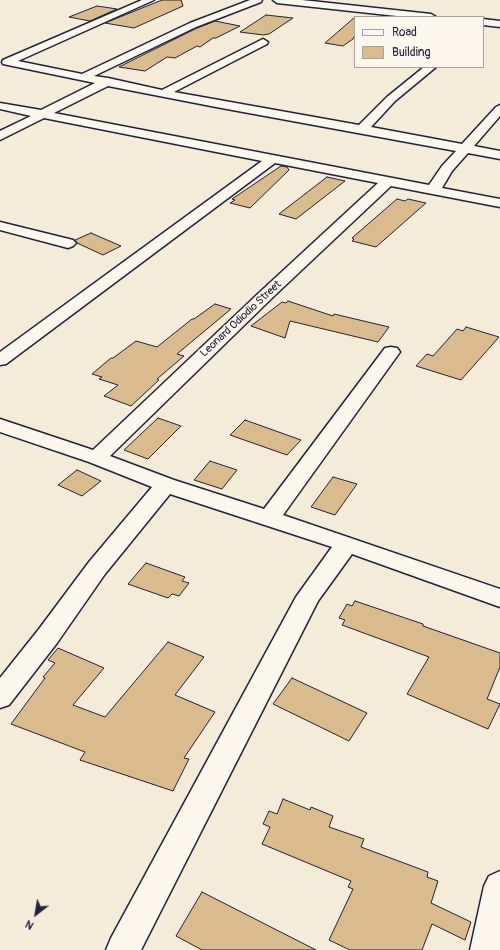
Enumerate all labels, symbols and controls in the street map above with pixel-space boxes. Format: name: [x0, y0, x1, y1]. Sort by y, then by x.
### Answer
legend: [354, 16, 484, 68]
text: Road: [392, 25, 417, 40]
text: Building: [392, 45, 431, 60]
street label: Leonard Odiodio Street: [198, 278, 284, 360]
north arrow: [16, 894, 56, 934]
text: N: [23, 917, 36, 932]

